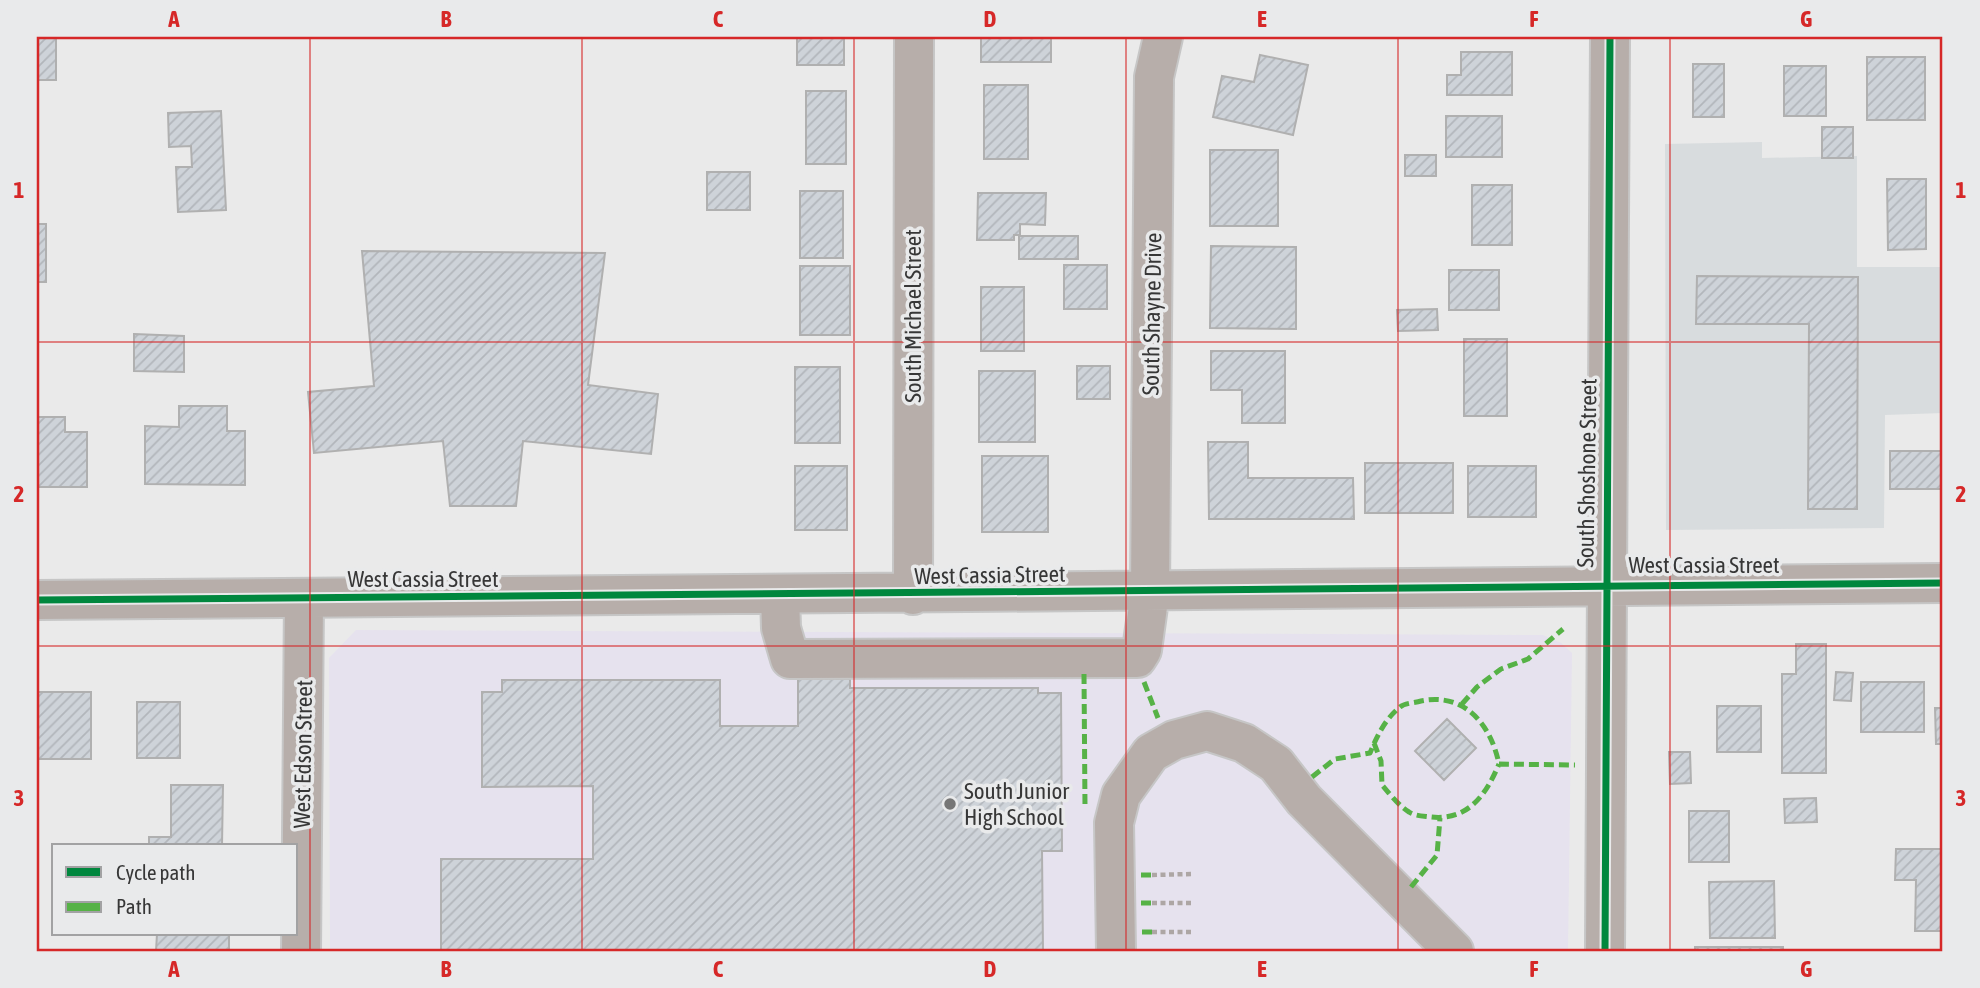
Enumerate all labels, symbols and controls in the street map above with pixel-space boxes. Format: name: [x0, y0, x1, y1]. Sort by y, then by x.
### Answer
text: A: [167, 6, 180, 32]
text: B: [441, 6, 452, 32]
text: C: [713, 6, 724, 32]
text: D: [984, 6, 997, 32]
text: E: [1257, 6, 1267, 32]
text: F: [1529, 6, 1539, 32]
text: G: [1800, 6, 1812, 32]
text: 1: [14, 177, 25, 203]
text: 1: [1956, 177, 1967, 203]
street label: South Michael Street: [900, 229, 926, 403]
street label: South Shayne Drive: [1138, 232, 1166, 396]
street label: South Shoshone Street: [1572, 378, 1602, 568]
text: 2: [14, 481, 24, 507]
text: 2: [1956, 481, 1966, 507]
street label: West Cassia Street: [1628, 552, 1780, 578]
street label: West Cassia Street: [914, 561, 1066, 589]
street label: West Cassia Street: [347, 566, 499, 592]
street label: West Edson Street: [289, 679, 317, 829]
place label: South Junior High School: [964, 778, 1070, 830]
text: 3: [14, 785, 24, 811]
text: 3: [1956, 785, 1966, 811]
marker: South Junior High School: [942, 796, 958, 812]
legend: [52, 844, 298, 936]
text: Cycle path: [116, 860, 195, 884]
text: Path: [116, 894, 152, 918]
text: A: [167, 956, 180, 982]
text: B: [441, 956, 452, 982]
text: C: [713, 956, 724, 982]
text: D: [984, 956, 997, 982]
text: E: [1257, 956, 1267, 982]
text: F: [1529, 956, 1539, 982]
text: G: [1800, 956, 1812, 982]

